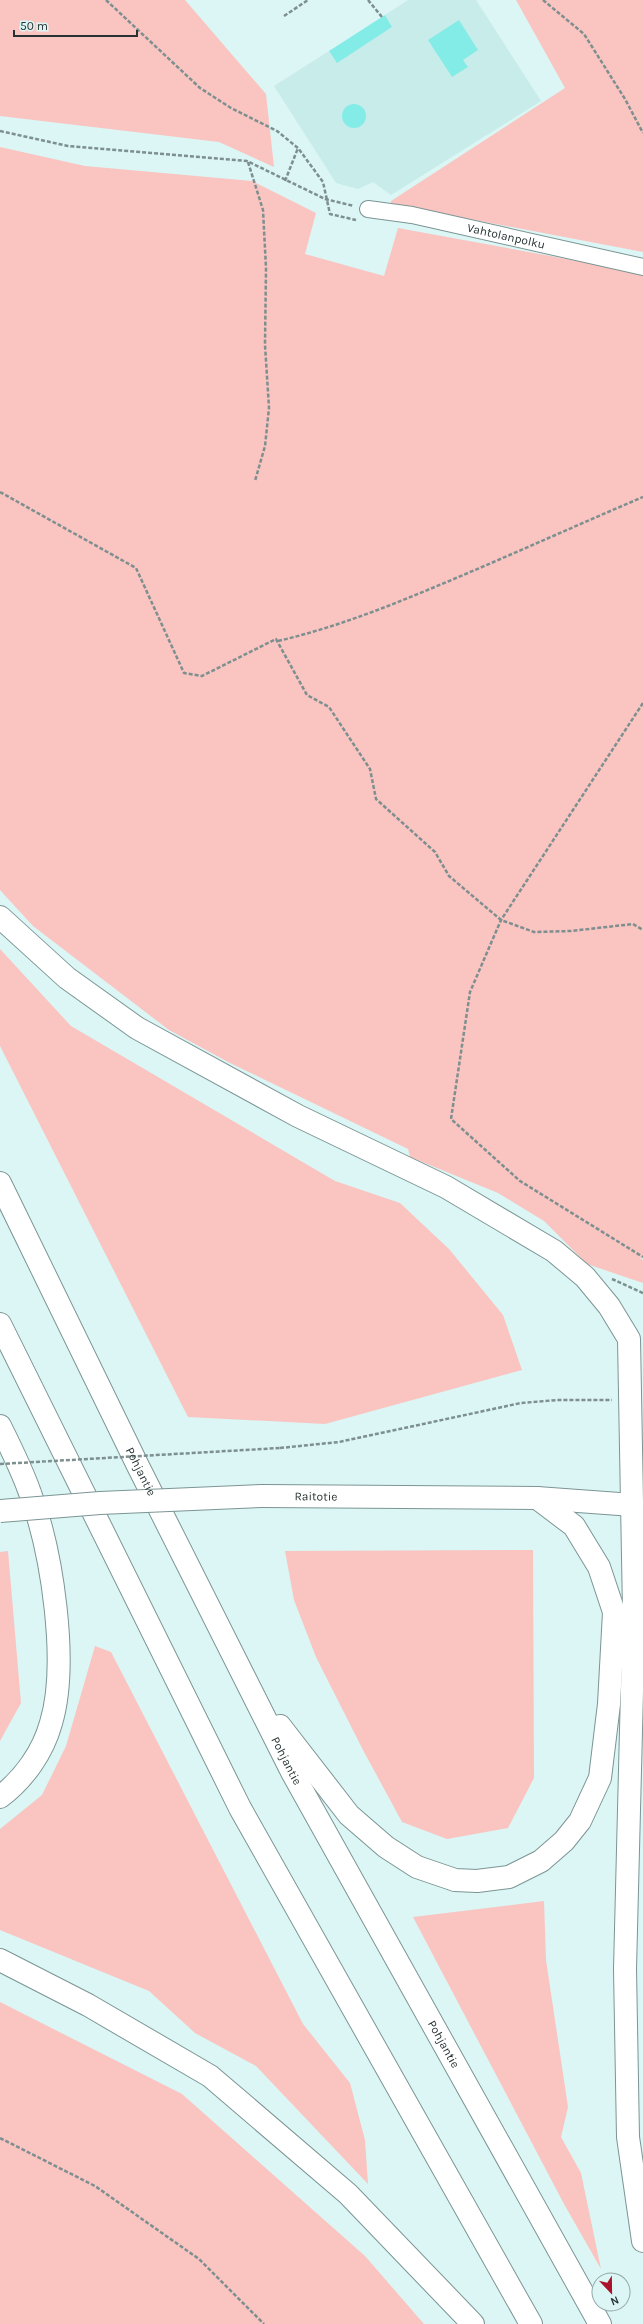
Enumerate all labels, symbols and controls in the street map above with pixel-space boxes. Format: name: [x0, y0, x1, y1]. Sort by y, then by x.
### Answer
scale bar: [14, 12, 137, 38]
text: 50 m: [20, 19, 48, 33]
street label: Vahtolanpolku: [466, 221, 547, 252]
street label: Pohjantie: [123, 1445, 159, 1498]
street label: Raitotie: [295, 1489, 337, 1504]
street label: Pohjantie: [268, 1734, 305, 1787]
street label: Pohjantie: [425, 2018, 463, 2070]
north arrow: [591, 2272, 631, 2312]
text: N: [608, 2293, 621, 2308]

